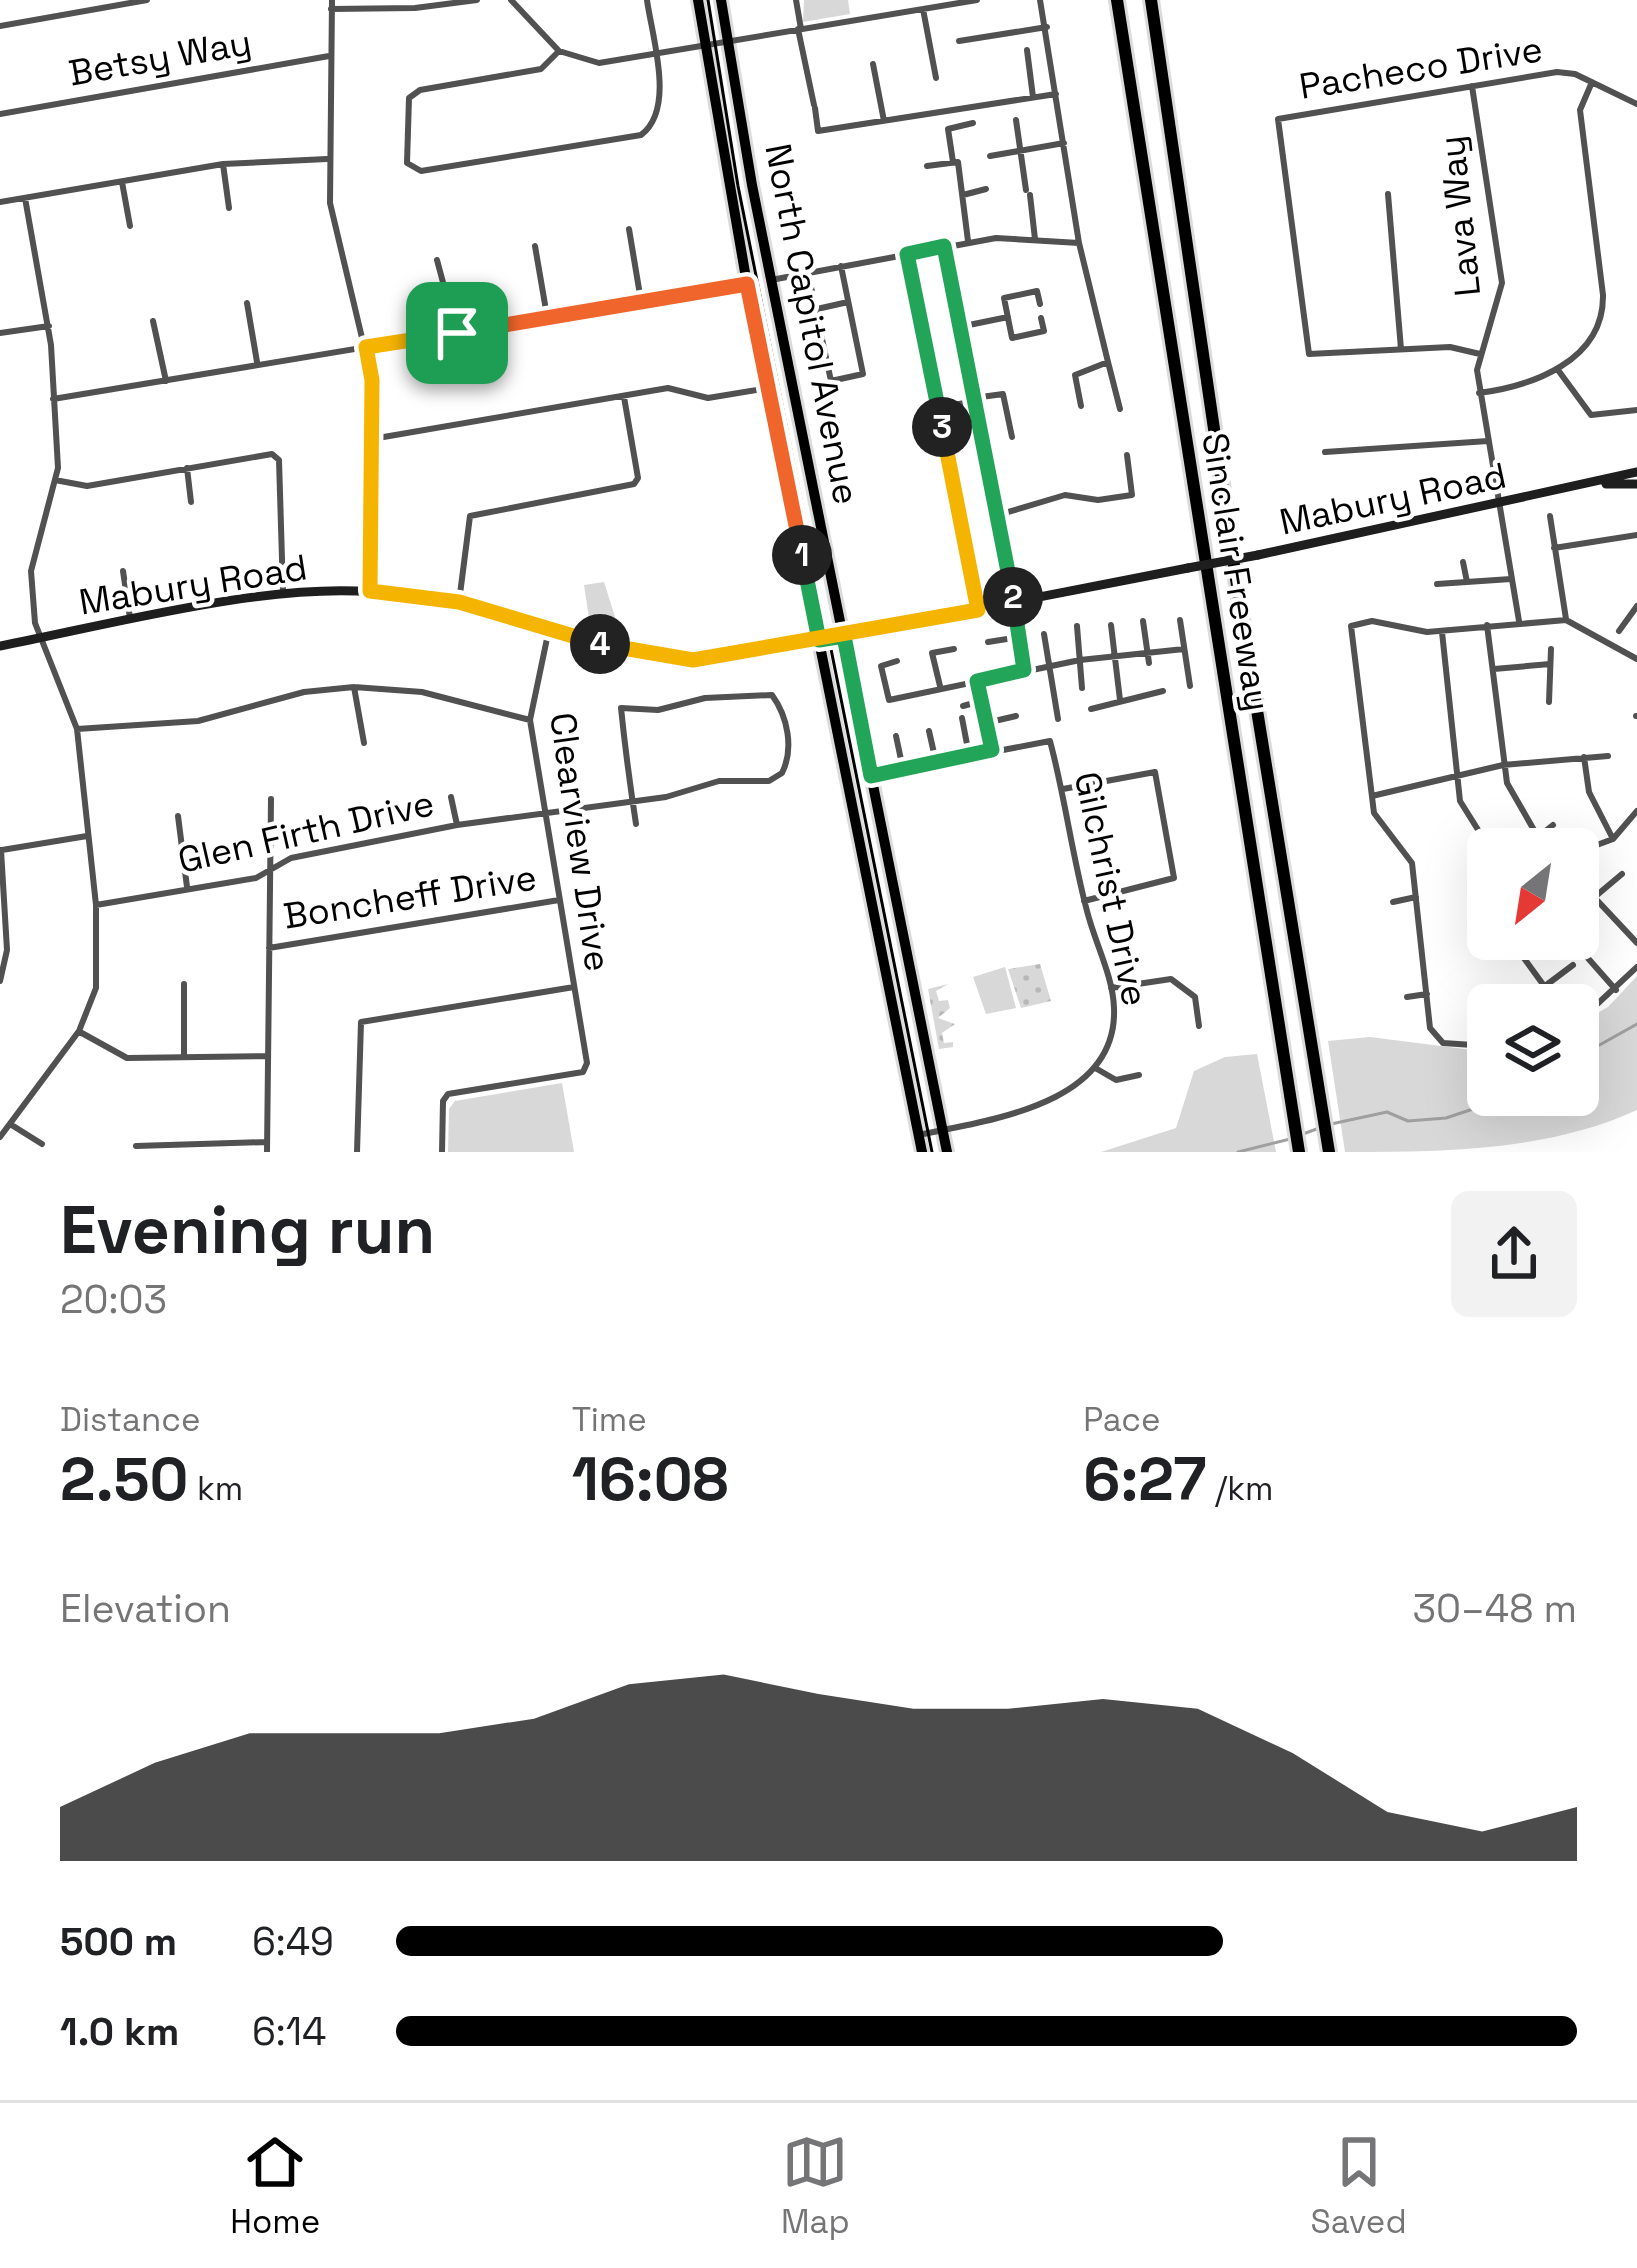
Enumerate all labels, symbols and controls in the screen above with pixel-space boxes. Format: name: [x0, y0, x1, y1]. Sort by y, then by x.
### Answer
street label: Betsy Way: [65, 19, 255, 97]
street label: Pacheco Drive: [1296, 26, 1546, 110]
street label: Lava Way: [1429, 133, 1491, 299]
street label: North Capitol Avenue: [754, 140, 870, 508]
pin: [406, 282, 508, 384]
icon: arrive: [424, 300, 490, 366]
pin: 3: [912, 397, 972, 457]
text: 3: [932, 406, 952, 448]
street label: Sinclair Freeway: [1191, 430, 1281, 714]
street label: Mabury Road: [1276, 453, 1510, 545]
pin: 1: [772, 525, 832, 585]
text: 1: [795, 534, 809, 576]
street label: Mabury Road: [76, 544, 310, 626]
pin: 2: [983, 567, 1043, 627]
text: 2: [1003, 576, 1023, 618]
pin: 4: [570, 614, 630, 674]
text: 4: [590, 623, 611, 665]
street label: Clearview Drive: [539, 710, 621, 974]
street label: Gilchrist Drive: [1064, 768, 1158, 1010]
street label: Glen Firth Drive: [174, 780, 438, 884]
north arrow: [1467, 828, 1599, 960]
map controls: [1467, 828, 1599, 1116]
street label: Boncheff Drive: [280, 854, 540, 940]
button: layers: [1467, 984, 1599, 1116]
text: Evening run: [60, 1188, 435, 1272]
button: share: [1451, 1191, 1577, 1317]
text: 20:03: [60, 1275, 167, 1324]
text: Distance: [60, 1399, 201, 1441]
text: Time: [572, 1399, 647, 1441]
text: Pace: [1083, 1399, 1161, 1441]
text: 2.50: [60, 1441, 188, 1518]
text: 16:08: [572, 1441, 729, 1518]
text: 6:27: [1083, 1441, 1207, 1518]
text: km: [188, 1468, 243, 1510]
text: /km: [1207, 1468, 1273, 1510]
text: Elevation: [60, 1584, 231, 1633]
text: 30–48 m: [1413, 1584, 1577, 1633]
text: 500 m: [60, 1917, 177, 1966]
text: 6:49: [252, 1917, 334, 1966]
text: 1.0 km: [60, 2007, 179, 2056]
text: 6:14: [252, 2007, 326, 2056]
tab: Home: [230, 2129, 320, 2243]
tab: Map: [781, 2129, 850, 2243]
tab: Saved: [1310, 2129, 1407, 2243]

